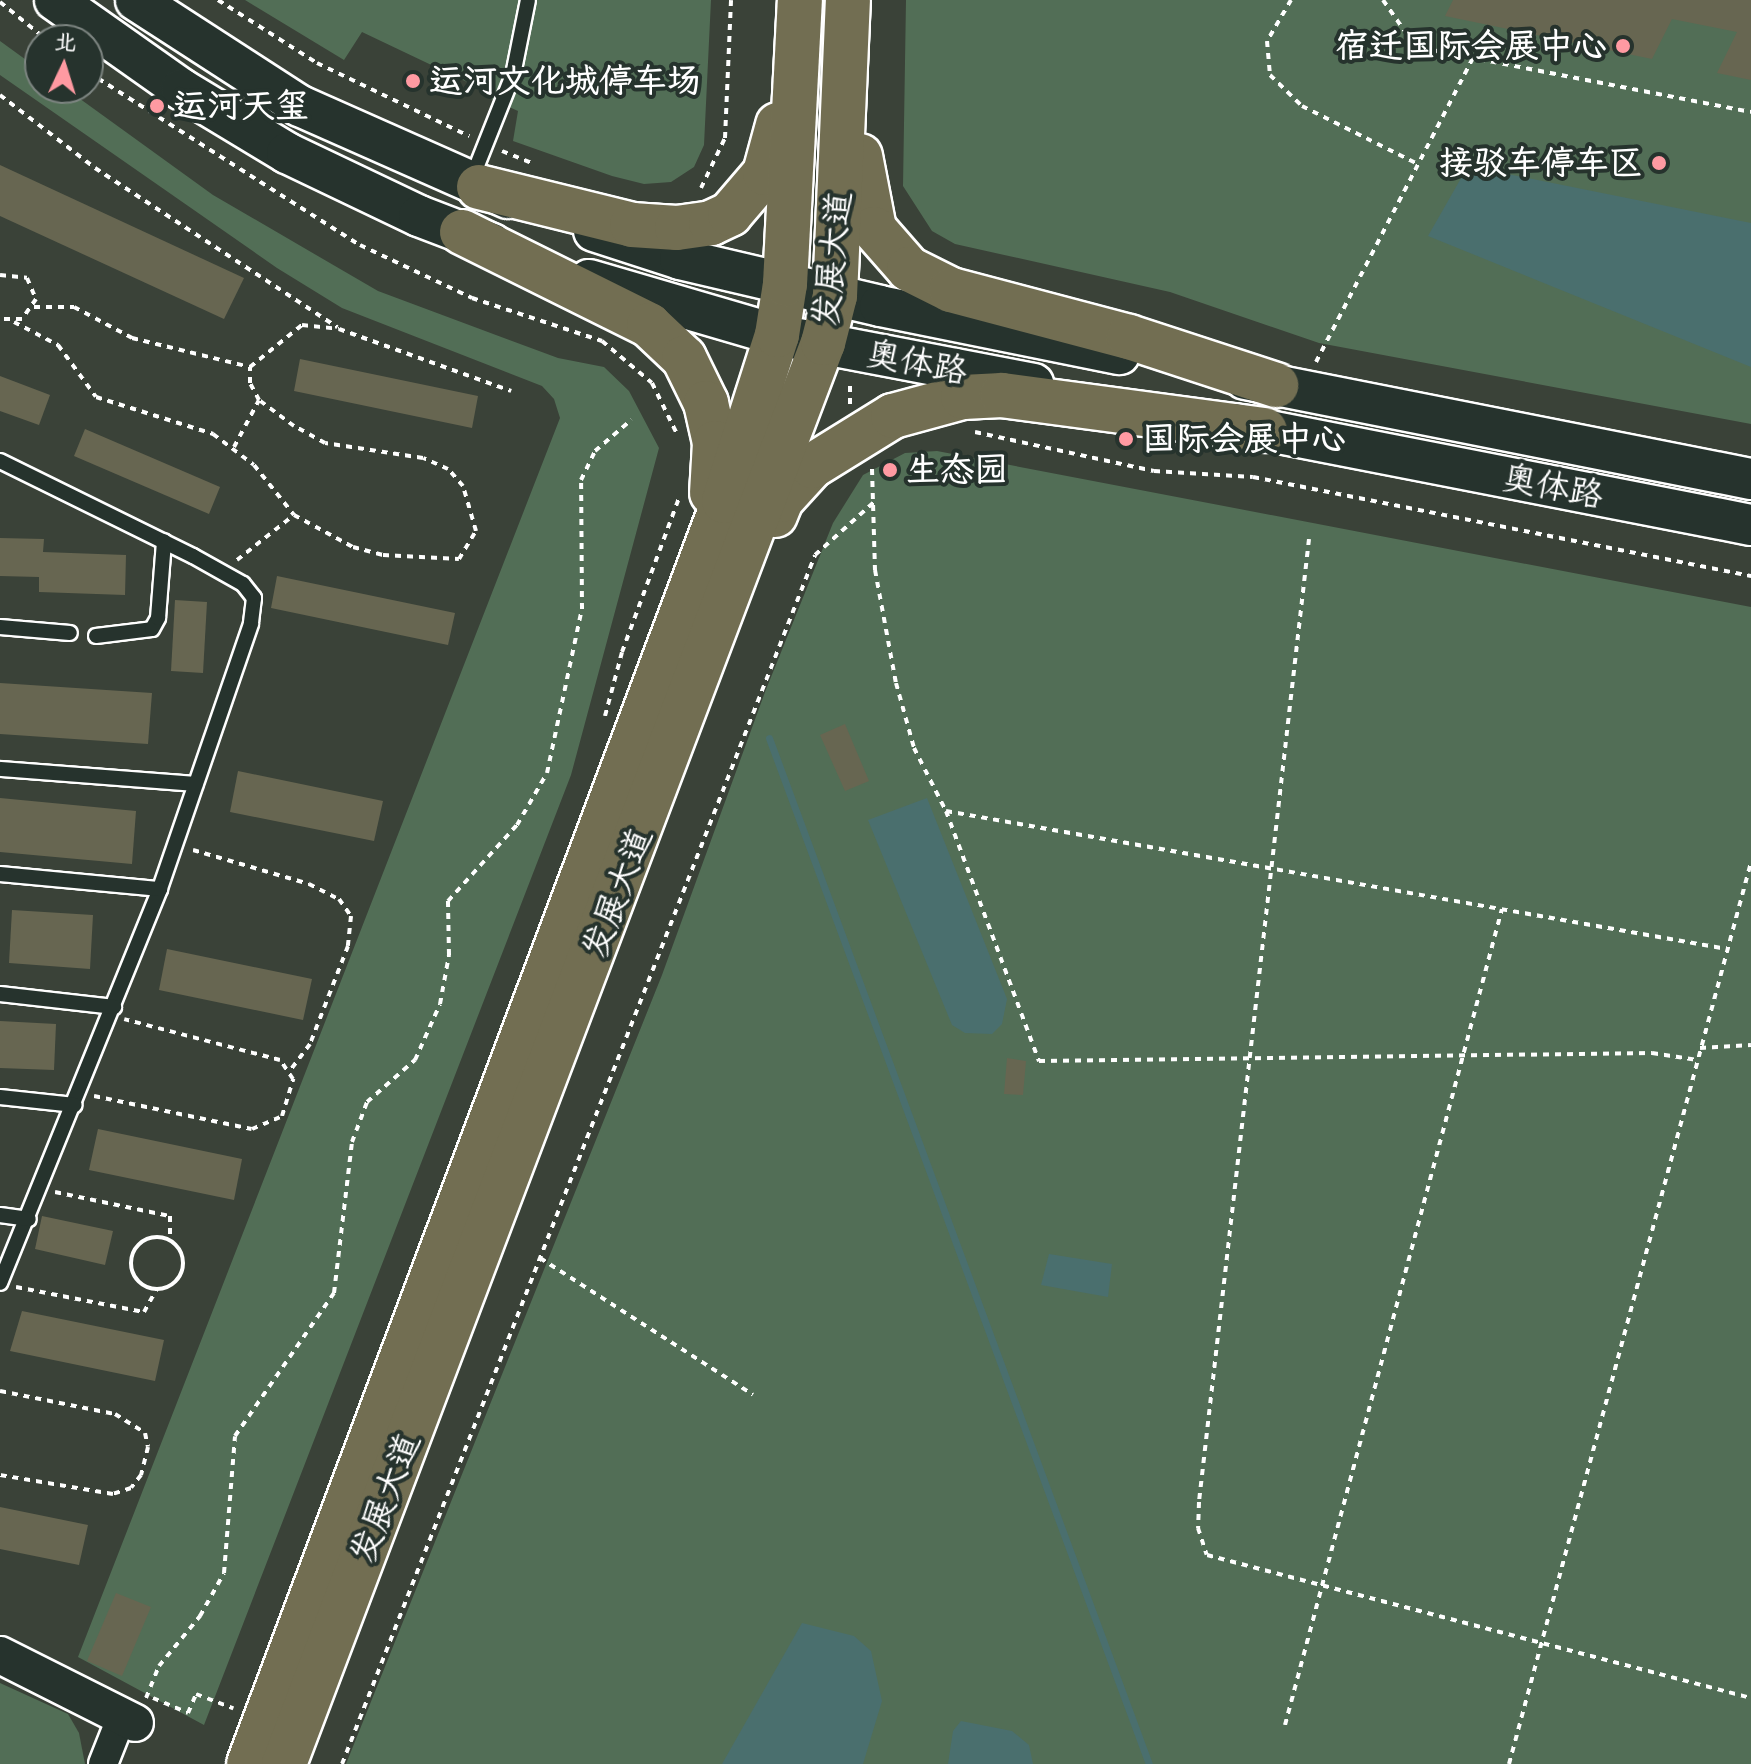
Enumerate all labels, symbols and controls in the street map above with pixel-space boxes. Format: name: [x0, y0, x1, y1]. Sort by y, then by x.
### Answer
north arrow: [24, 24, 104, 104]
place label: 宿迁国际会展中心: [1335, 26, 1607, 66]
text: 北: [54, 27, 77, 56]
marker: 宿迁国际会展中心: [1614, 37, 1632, 55]
place label: 运河文化城停车场: [429, 61, 701, 101]
marker: 运河文化城停车场: [404, 72, 422, 90]
place label: 运河天玺: [173, 86, 309, 126]
marker: 运河天玺: [148, 97, 166, 115]
place label: 接驳车停车区: [1439, 143, 1643, 183]
marker: 接驳车停车区: [1650, 154, 1668, 172]
street label: 发展大道: [805, 189, 859, 329]
street label: 奥体路: [863, 332, 971, 392]
place label: 国际会展中心: [1142, 419, 1346, 459]
marker: 国际会展中心: [1117, 430, 1135, 448]
place label: 生态园: [906, 450, 1008, 490]
street label: 奥体路: [1499, 456, 1607, 516]
marker: 生态园: [881, 461, 899, 479]
street label: 发展大道: [574, 822, 660, 964]
street label: 发展大道: [342, 1427, 428, 1569]

